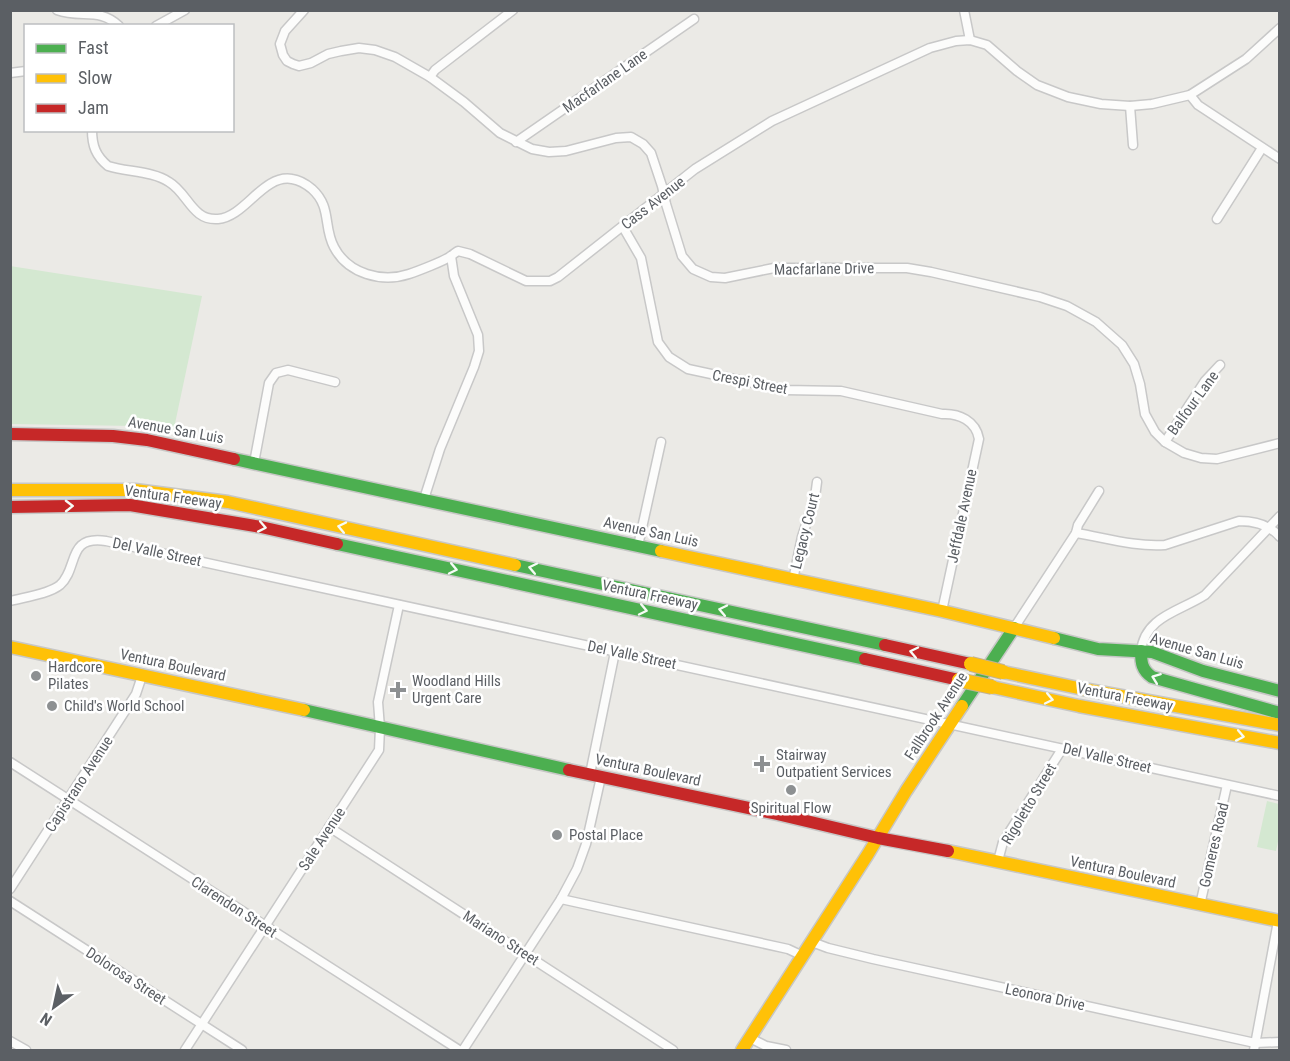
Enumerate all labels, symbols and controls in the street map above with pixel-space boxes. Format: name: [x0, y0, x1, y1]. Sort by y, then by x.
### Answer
legend: [24, 24, 234, 132]
text: Fast: [78, 37, 109, 58]
street label: Macfarlane Lane: [559, 45, 651, 117]
text: Slow: [78, 67, 113, 88]
text: Jam: [78, 97, 109, 118]
street label: Cass Avenue: [618, 173, 688, 233]
street label: Macfarlane Drive: [774, 259, 874, 279]
street label: Crespi Street: [711, 366, 789, 398]
street label: Balfour Lane: [1164, 367, 1222, 439]
street label: Avenue San Luis: [127, 413, 225, 447]
street label: Jeffdale Avenue: [943, 468, 981, 564]
street label: Ventura Freeway: [123, 481, 223, 513]
street label: Legacy Court: [787, 491, 823, 571]
one-way arrow: [64, 499, 73, 512]
street label: Avenue San Luis: [602, 513, 700, 551]
one-way arrow: [257, 520, 267, 533]
one-way arrow: [338, 521, 348, 534]
street label: Del Valle Street: [111, 534, 203, 570]
one-way arrow: [447, 561, 457, 574]
one-way arrow: [528, 563, 538, 576]
street label: Ventura Freeway: [600, 576, 700, 614]
one-way arrow: [638, 603, 648, 616]
one-way arrow: [719, 604, 729, 617]
street label: Avenue San Luis: [1148, 629, 1246, 673]
street label: Del Valle Street: [586, 637, 678, 673]
street label: Ventura Boulevard: [118, 645, 228, 685]
one-way arrow: [909, 646, 919, 659]
place label: Hardcore Pilates: [48, 658, 102, 693]
marker: Hardcore Pilates: [29, 669, 43, 683]
street label: Fallbrook Avenue: [901, 669, 971, 763]
place label: Woodland Hills Urgent Care: [412, 672, 501, 707]
one-way arrow: [1151, 672, 1162, 685]
street label: Ventura Freeway: [1075, 679, 1175, 715]
marker: Woodland Hills Urgent Care: [389, 681, 407, 699]
one-way arrow: [1044, 692, 1054, 705]
place label: Child's World School: [64, 697, 184, 715]
marker: Child's World School: [45, 699, 59, 713]
one-way arrow: [1235, 729, 1245, 742]
street label: Capistrano Avenue: [41, 733, 117, 835]
street label: Del Valle Street: [1061, 739, 1153, 777]
place label: Stairway Outpatient Services: [776, 746, 892, 781]
street label: Ventura Boulevard: [593, 750, 703, 790]
marker: Stairway Outpatient Services: [753, 755, 771, 773]
street label: Rigoletto Street: [998, 760, 1060, 848]
marker: Spiritual Flow: [784, 783, 798, 797]
place label: Spiritual Flow: [751, 799, 831, 817]
street label: Gomeres Road: [1195, 801, 1233, 889]
street label: Sale Avenue: [295, 804, 349, 874]
place label: Postal Place: [569, 826, 643, 844]
marker: Postal Place: [550, 828, 564, 842]
street label: Ventura Boulevard: [1068, 852, 1178, 892]
street label: Clarendon Street: [188, 873, 280, 941]
street label: Mariano Street: [460, 907, 542, 969]
street label: Dolorosa Street: [83, 943, 169, 1009]
north arrow: [24, 977, 84, 1037]
street label: Leonora Drive: [1003, 980, 1087, 1014]
text: N: [37, 1009, 55, 1030]

